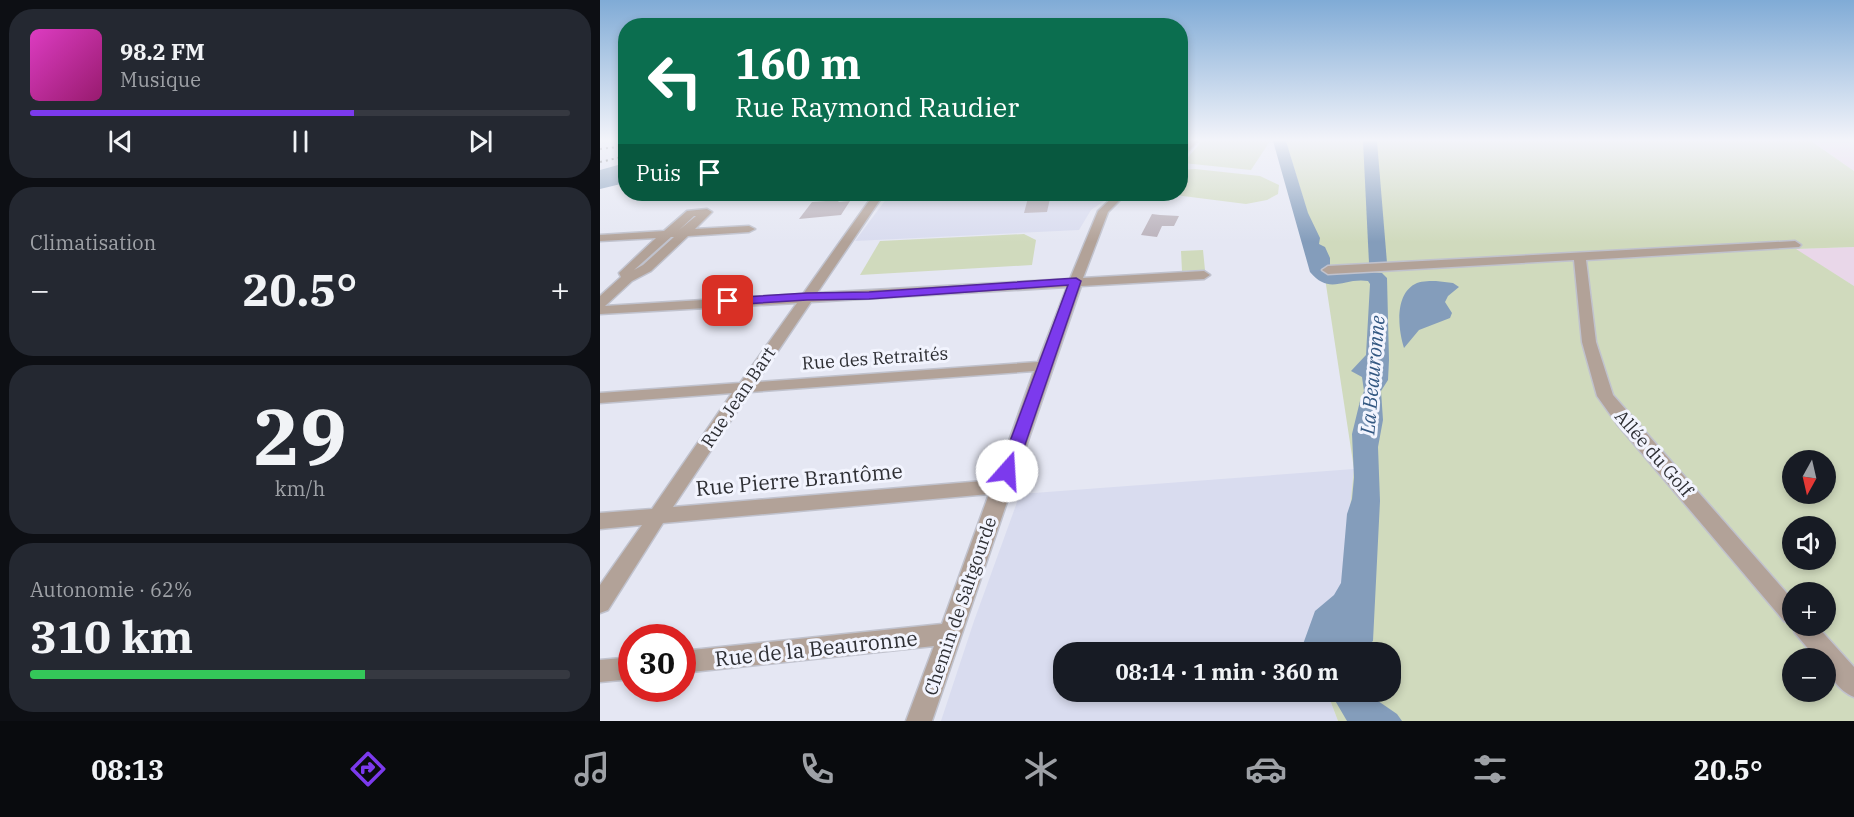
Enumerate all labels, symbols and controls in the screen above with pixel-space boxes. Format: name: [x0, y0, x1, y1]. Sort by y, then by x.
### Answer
text: 160 m: [735, 36, 861, 91]
text: 98.2 FM: [120, 37, 205, 66]
icon: left: [636, 42, 714, 120]
text: Musique: [120, 66, 201, 93]
text: Rue Raymond Raudier: [735, 89, 1019, 124]
icon: previous: [104, 125, 137, 158]
icon: pause: [284, 125, 317, 158]
icon: next: [464, 125, 497, 158]
icon: arrive: [693, 156, 726, 189]
text: Puis: [636, 158, 681, 187]
text: Climatisation: [30, 229, 156, 256]
text: 20.5°: [243, 260, 357, 318]
text: −: [30, 268, 50, 311]
text: +: [550, 268, 570, 311]
pin: [702, 275, 753, 326]
icon: arrive: [711, 284, 744, 317]
water label: La Beauronne: [1353, 314, 1391, 437]
street label: Rue des Retraités: [801, 341, 949, 375]
street label: Rue Jean Bart: [696, 342, 780, 452]
text: 29: [253, 385, 347, 486]
street label: Allée du Golf: [1610, 405, 1699, 502]
position arrow: [975, 439, 1039, 503]
north arrow: [1782, 450, 1836, 504]
map controls: [1782, 450, 1836, 702]
street label: Rue Pierre Brantôme: [694, 456, 904, 502]
text: km/h: [275, 475, 325, 502]
street label: Chemin de Saltgourde: [919, 514, 1001, 698]
button: sound: [1782, 516, 1836, 570]
text: Autonomie · 62%: [30, 576, 192, 603]
button: +: [1782, 582, 1836, 636]
text: 310 km: [30, 607, 193, 665]
street label: Rue de la Beauronne: [713, 623, 919, 673]
speed limit sign: 30: [618, 624, 696, 702]
button: −: [1782, 648, 1836, 702]
text: 08:14 · 1 min · 360 m: [1115, 657, 1339, 686]
icon: directions: [347, 748, 389, 790]
icon: music: [571, 748, 613, 790]
icon: phone: [796, 748, 838, 790]
icon: climate: [1020, 748, 1062, 790]
icon: car: [1245, 748, 1287, 790]
icon: filters: [1469, 748, 1511, 790]
text: 08:13: [91, 752, 164, 787]
text: 20.5°: [1694, 752, 1763, 787]

